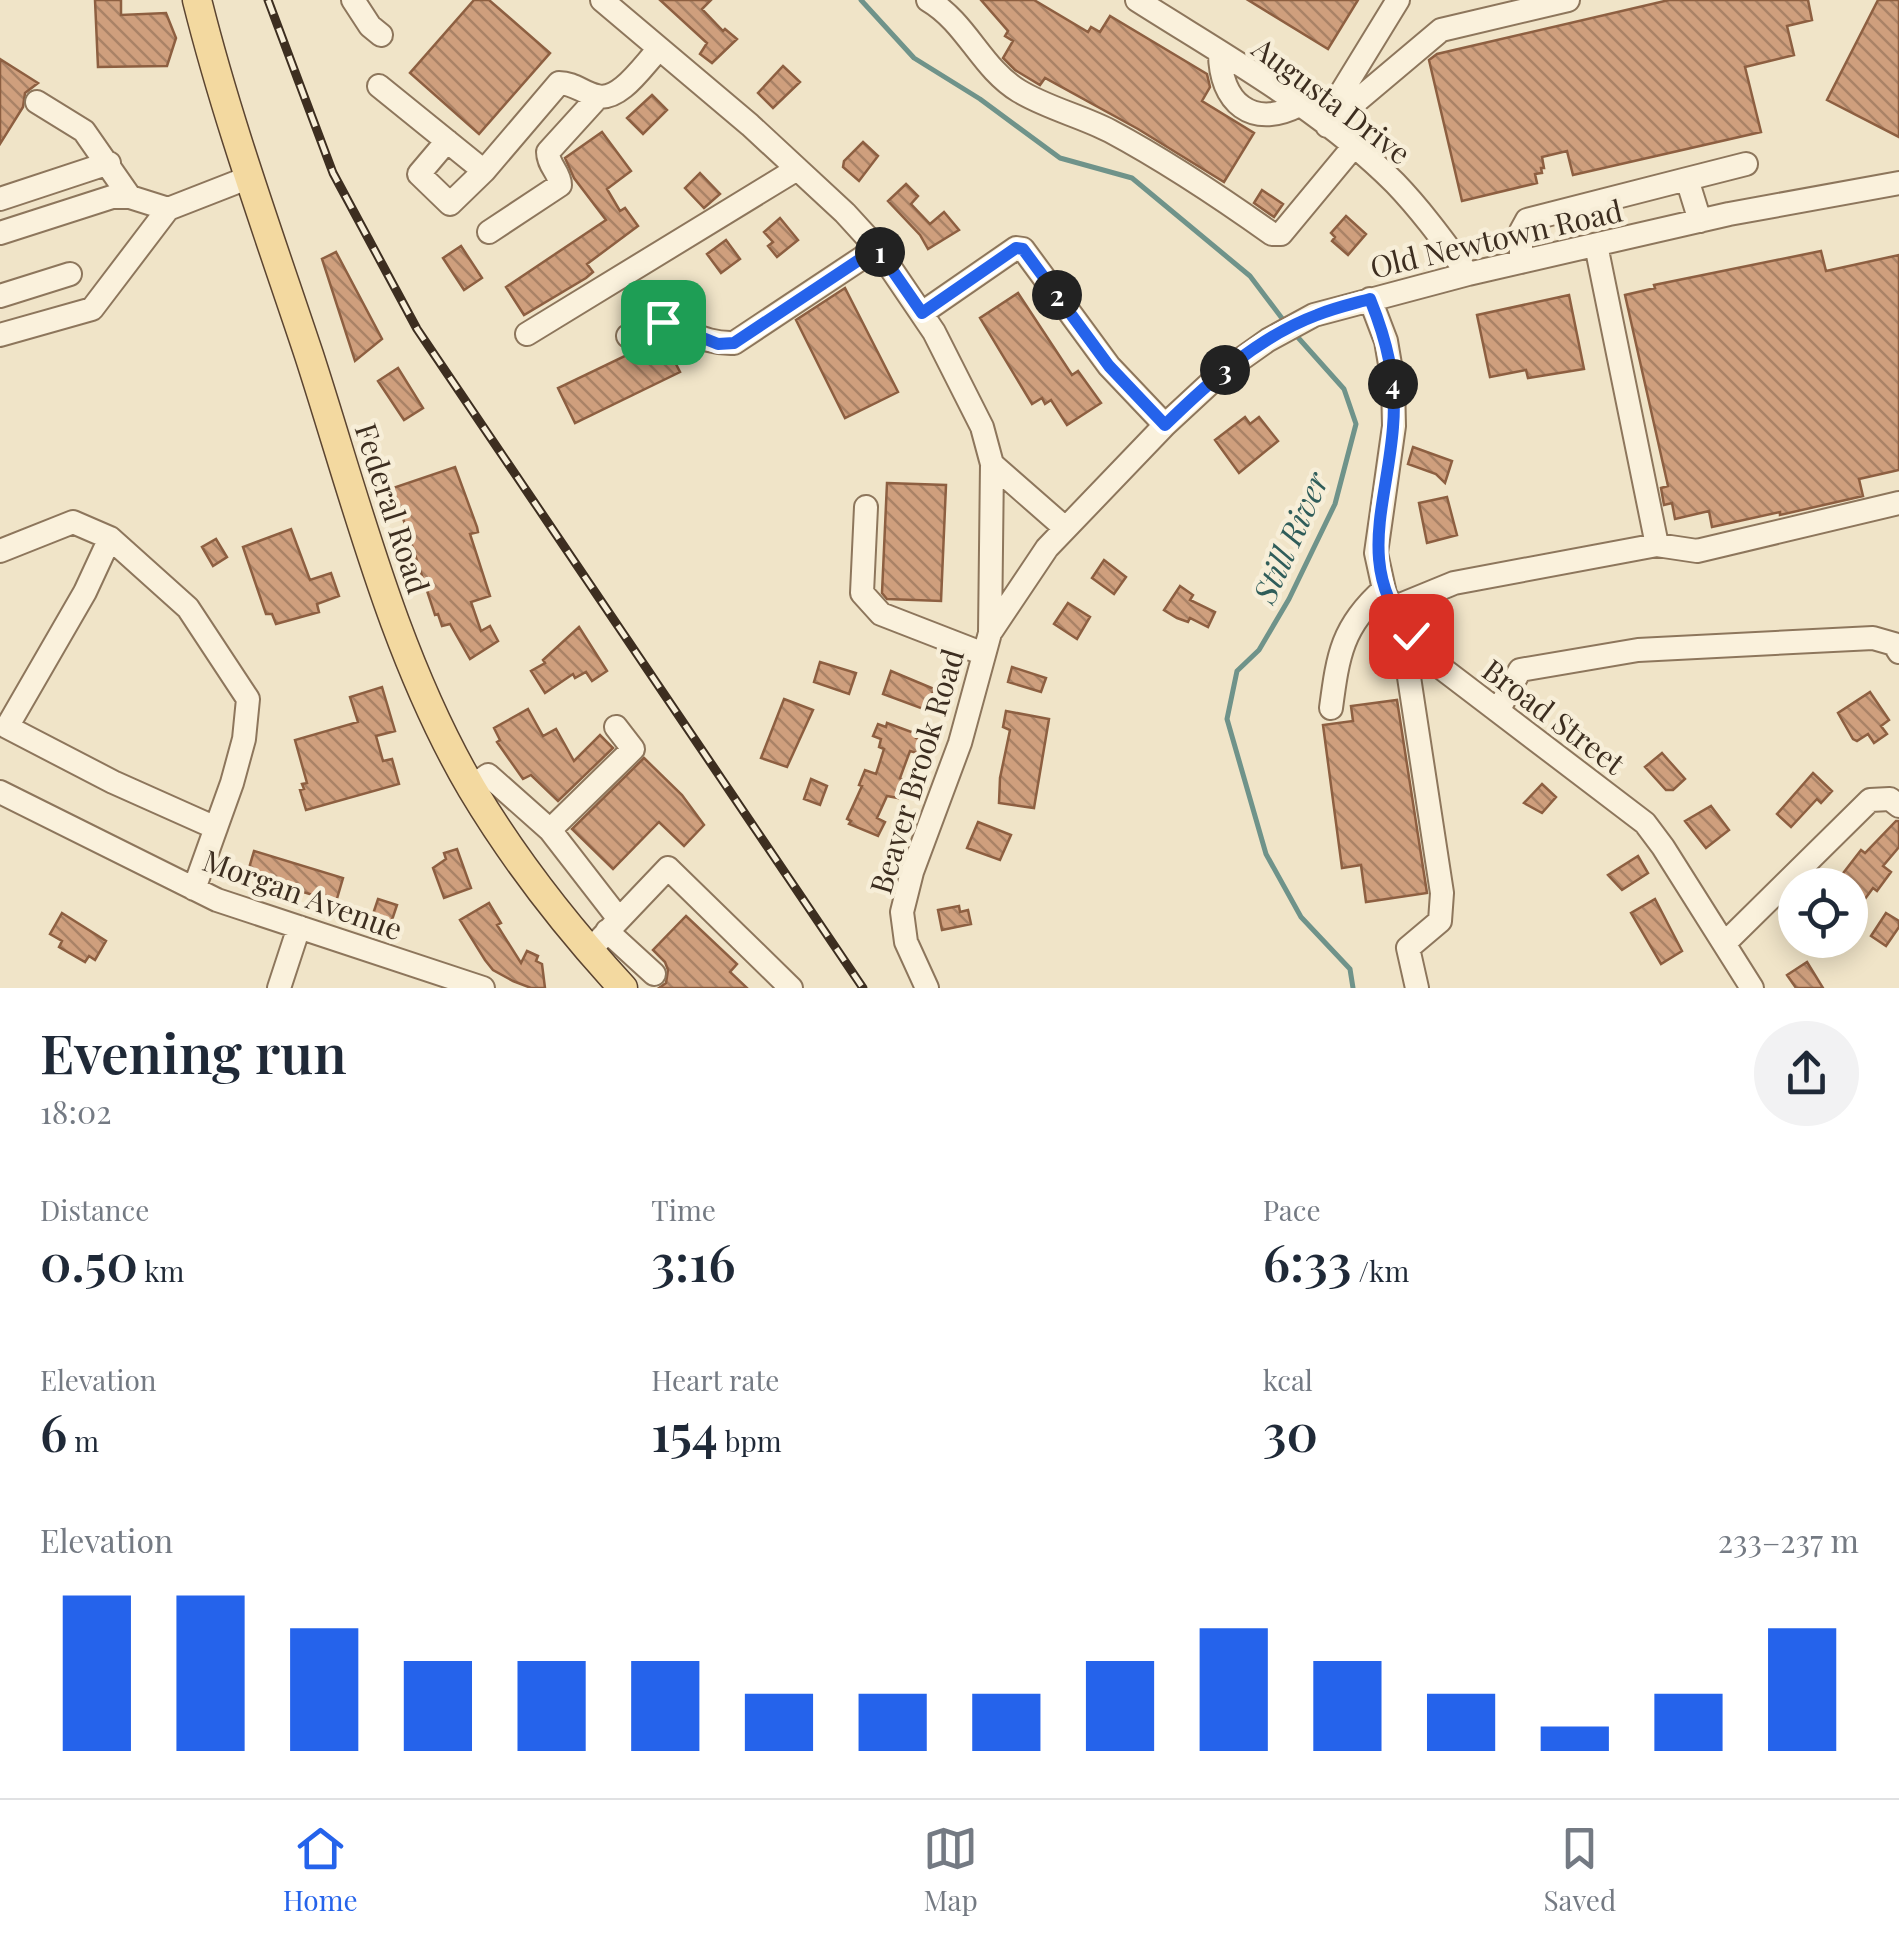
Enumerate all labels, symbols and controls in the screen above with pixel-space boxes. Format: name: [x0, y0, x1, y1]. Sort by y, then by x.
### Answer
street label: Augusta Drive: [1244, 27, 1419, 173]
street label: Old Newtown Road: [1366, 190, 1626, 286]
pin: 1: [855, 227, 905, 277]
text: 1: [875, 233, 885, 270]
pin: 2: [1032, 270, 1082, 320]
text: 2: [1050, 276, 1064, 313]
pin: [621, 280, 706, 365]
icon: arrive: [636, 295, 691, 350]
pin: 3: [1200, 345, 1250, 395]
text: 3: [1218, 351, 1232, 388]
pin: 4: [1368, 359, 1418, 409]
text: 4: [1386, 365, 1400, 402]
street label: Federal Road: [347, 418, 439, 598]
water label: Still River: [1241, 464, 1337, 610]
pin: [1369, 594, 1454, 679]
icon: check: [1384, 609, 1439, 664]
street label: Beaver Brook Road: [860, 644, 972, 898]
street label: Broad Street: [1475, 649, 1633, 783]
street label: Morgan Avenue: [198, 839, 408, 949]
map controls: [1778, 868, 1868, 958]
button: locate: [1778, 868, 1868, 958]
text: Evening run: [40, 1014, 347, 1088]
button: share: [1754, 1021, 1859, 1126]
text: 18:02: [40, 1089, 112, 1132]
text: Distance: [40, 1191, 149, 1228]
text: Time: [651, 1191, 716, 1228]
text: Pace: [1263, 1191, 1321, 1228]
text: 0.50: [40, 1228, 138, 1295]
text: 3:16: [651, 1228, 735, 1295]
text: 6:33: [1263, 1228, 1352, 1295]
text: km: [138, 1252, 184, 1289]
text: /km: [1352, 1252, 1409, 1289]
text: Elevation: [40, 1361, 156, 1398]
text: Heart rate: [651, 1361, 780, 1398]
text: kcal: [1263, 1361, 1313, 1398]
text: 6: [40, 1398, 67, 1465]
text: 154: [651, 1398, 718, 1465]
text: 30: [1263, 1398, 1318, 1465]
text: m: [67, 1422, 99, 1459]
text: bpm: [718, 1422, 782, 1459]
text: Elevation: [40, 1518, 173, 1561]
text: 233–237 m: [1718, 1518, 1859, 1561]
tab: Home: [283, 1821, 358, 1918]
tab: Map: [923, 1821, 978, 1918]
tab: Saved: [1543, 1821, 1616, 1918]

